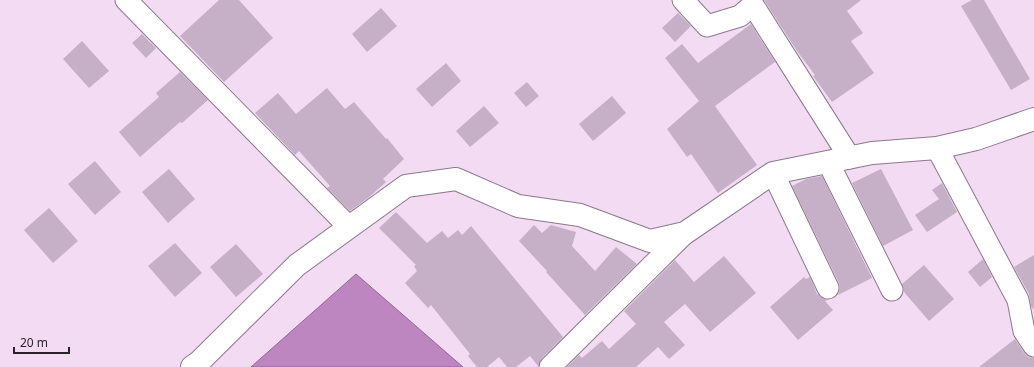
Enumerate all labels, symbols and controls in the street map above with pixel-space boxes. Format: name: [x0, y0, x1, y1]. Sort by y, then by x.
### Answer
scale bar: [14, 329, 69, 355]
text: 20 m: [20, 334, 48, 351]

